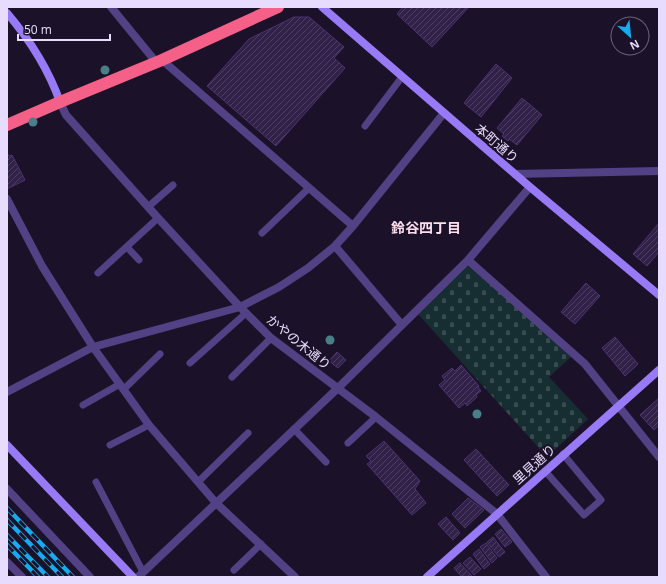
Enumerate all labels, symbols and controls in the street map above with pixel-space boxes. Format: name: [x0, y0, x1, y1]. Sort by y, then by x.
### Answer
scale bar: [18, 16, 110, 42]
north arrow: [610, 16, 650, 56]
text: 50 m: [24, 21, 52, 38]
text: N: [627, 37, 642, 54]
street label: 本町通り: [471, 119, 523, 167]
district label: 鈴谷四丁目: [391, 218, 461, 237]
street label: かやの木通り: [263, 310, 335, 374]
street label: 里見通り: [509, 440, 559, 488]

